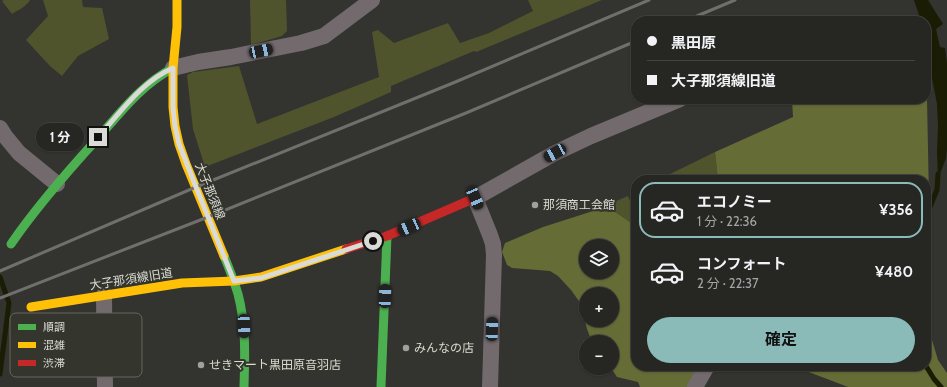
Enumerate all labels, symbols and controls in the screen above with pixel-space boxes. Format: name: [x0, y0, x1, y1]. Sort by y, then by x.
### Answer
text: 黒田原: [671, 34, 716, 52]
car: [248, 43, 274, 59]
text: 大子那須線旧道: [671, 72, 776, 90]
callout: 1 分: [36, 123, 84, 151]
route end: [89, 128, 107, 146]
text: 1 分: [50, 129, 70, 145]
car: [542, 142, 568, 164]
street label: 大子那須線: [192, 160, 229, 221]
car: [465, 185, 485, 211]
icon: car: [649, 192, 685, 228]
text: エコノミー: [697, 193, 772, 211]
place label: 那須商工会館: [543, 197, 615, 212]
marker: 那須商工会館: [530, 200, 540, 210]
text: ¥356: [879, 201, 913, 219]
text: 1 分 · 22:36: [697, 213, 757, 229]
car: [396, 217, 422, 237]
route start: [364, 232, 382, 250]
map controls: [579, 239, 619, 375]
button: layers: [579, 239, 619, 279]
icon: car: [649, 254, 685, 290]
text: コンフォート: [697, 255, 787, 273]
text: ¥480: [875, 263, 913, 281]
street label: 大子那須線旧道: [88, 265, 174, 292]
text: 2 分 · 22:37: [697, 275, 759, 291]
car: [379, 284, 391, 308]
button: +: [579, 287, 619, 327]
legend: [10, 313, 142, 377]
car: [238, 314, 250, 338]
car: [486, 317, 498, 341]
button: 確定: [647, 317, 915, 363]
text: 順調: [43, 320, 65, 334]
button: −: [579, 335, 619, 375]
text: 混雑: [43, 338, 65, 352]
place label: みんなの店: [414, 340, 474, 355]
marker: みんなの店: [401, 343, 411, 353]
text: 渋滞: [43, 356, 65, 370]
place label: せきマート黒田原音羽店: [209, 357, 341, 372]
marker: せきマート黒田原音羽店: [196, 360, 206, 370]

